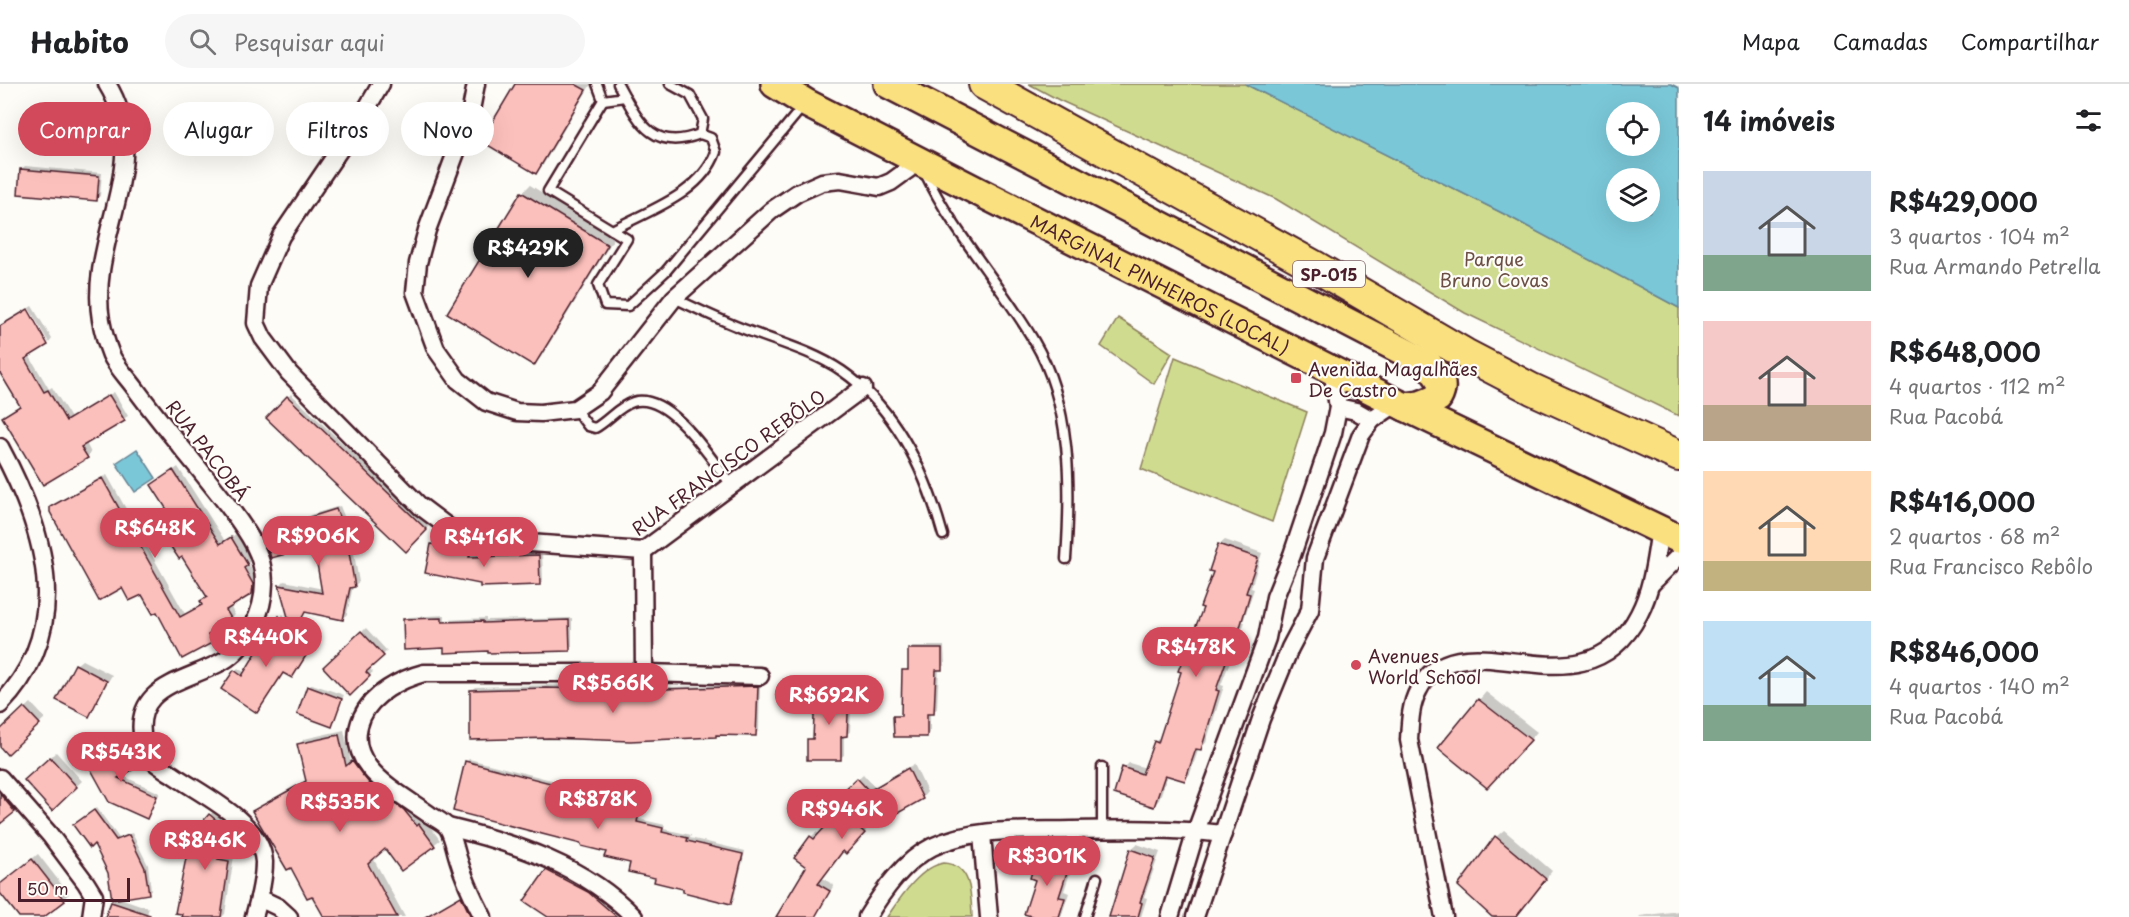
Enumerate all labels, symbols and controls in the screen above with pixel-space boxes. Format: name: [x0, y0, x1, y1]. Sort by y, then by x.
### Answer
search box: [165, 14, 585, 68]
text: Habito: [30, 20, 129, 63]
icon: search: [186, 25, 219, 58]
text: Pesquisar aqui: [234, 25, 385, 58]
text: Mapa: [1742, 25, 1800, 57]
text: Camadas: [1833, 25, 1928, 57]
text: Compartilhar: [1961, 25, 2099, 57]
text: 14 imóveis: [1703, 101, 1835, 140]
chip: Comprar: [18, 102, 151, 156]
chip: Alugar: [163, 102, 274, 156]
chip: Filtros: [286, 102, 389, 156]
chip: Novo: [401, 102, 494, 156]
map controls: [1606, 102, 1660, 222]
button: locate: [1606, 102, 1660, 156]
icon: filters: [2072, 104, 2105, 137]
button: layers: [1606, 168, 1660, 222]
text: R$429,000: [1889, 182, 2038, 221]
icon: home: [1751, 195, 1823, 267]
street label: MARGINAL PINHEIROS (LOCAL): [1026, 207, 1294, 360]
text: 3 quartos · 104 m²: [1889, 221, 2070, 251]
pin: R$429K: [479, 228, 577, 279]
text: R$429K: [487, 232, 569, 262]
park label: Parque Bruno Covas: [1439, 245, 1549, 293]
text: Rua Armando Petrella: [1889, 251, 2100, 281]
road number: SP-015: [1293, 261, 1365, 287]
text: R$648,000: [1889, 332, 2041, 371]
icon: home: [1751, 345, 1823, 417]
place label: Avenida Magalhães De Castro: [1308, 355, 1478, 403]
marker: Avenida Magalhães De Castro: [1289, 371, 1303, 385]
text: 4 quartos · 112 m²: [1889, 371, 2065, 401]
street label: RUA FRANCISCO REBÔLO: [626, 382, 830, 542]
street label: RUA PACOBÁ: [160, 394, 256, 506]
text: Rua Pacobá: [1889, 401, 2003, 431]
text: R$416,000: [1889, 482, 2035, 521]
icon: home: [1751, 495, 1823, 567]
pin: R$648K: [106, 508, 204, 559]
text: R$648K: [114, 512, 196, 542]
pin: R$906K: [269, 516, 367, 567]
pin: R$416K: [435, 517, 533, 568]
text: R$906K: [276, 520, 360, 550]
text: R$416K: [444, 521, 524, 551]
text: 2 quartos · 68 m²: [1889, 521, 2060, 551]
text: Rua Francisco Rebôlo: [1889, 551, 2093, 581]
pin: R$440K: [217, 617, 315, 668]
text: R$440K: [224, 621, 308, 651]
pin: R$478K: [1147, 627, 1245, 678]
text: R$478K: [1156, 631, 1236, 661]
text: R$846,000: [1889, 632, 2039, 671]
place label: Avenues World School: [1368, 642, 1481, 690]
icon: home: [1751, 645, 1823, 717]
marker: Avenues World School: [1349, 658, 1363, 672]
pin: R$566K: [564, 663, 662, 714]
text: R$566K: [572, 667, 654, 697]
text: 4 quartos · 140 m²: [1889, 671, 2070, 701]
pin: R$692K: [780, 675, 878, 726]
text: R$692K: [789, 679, 869, 709]
text: Rua Pacobá: [1889, 701, 2003, 731]
pin: R$543K: [72, 732, 170, 783]
text: R$543K: [80, 736, 162, 766]
pin: R$878K: [549, 779, 647, 830]
pin: R$535K: [291, 782, 389, 833]
text: R$878K: [559, 783, 637, 813]
text: R$535K: [300, 786, 380, 816]
pin: R$946K: [793, 789, 891, 840]
text: R$946K: [801, 793, 883, 823]
pin: R$846K: [156, 820, 254, 871]
text: R$846K: [163, 824, 247, 854]
pin: R$301K: [998, 836, 1096, 887]
text: R$301K: [1007, 840, 1087, 870]
scale bar: [18, 875, 130, 902]
text: 50 m: [27, 876, 68, 900]

